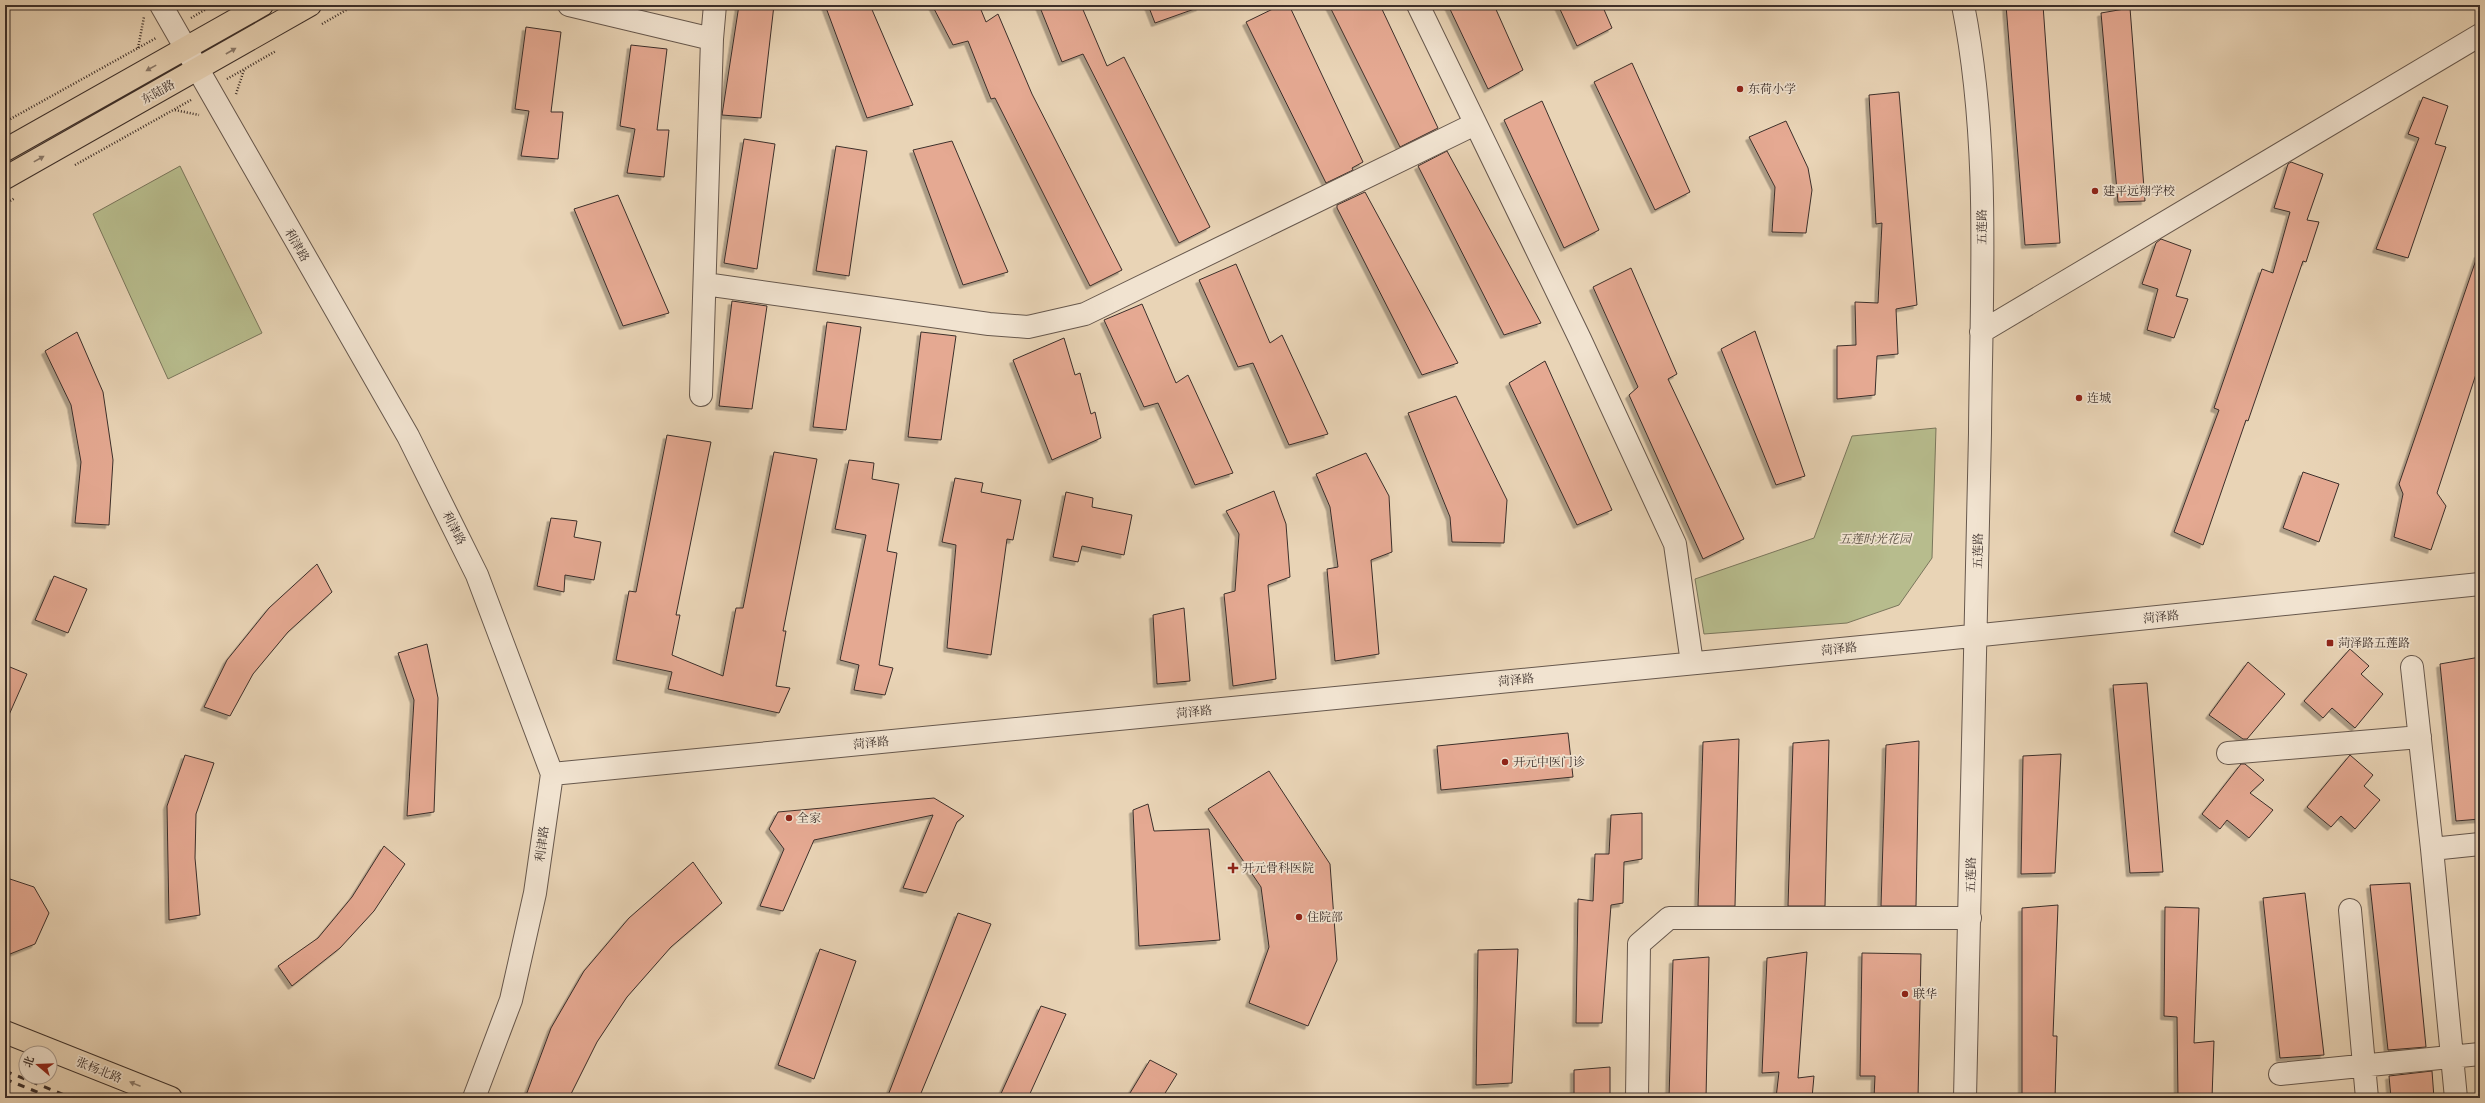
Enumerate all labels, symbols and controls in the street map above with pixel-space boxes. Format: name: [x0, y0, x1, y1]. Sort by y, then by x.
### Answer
one-way arrow: [225, 47, 237, 54]
one-way arrow: [145, 65, 157, 72]
street label: 东陆路: [139, 77, 177, 107]
place label: 东荷小学: [1748, 82, 1796, 96]
marker: 东荷小学: [1735, 84, 1745, 94]
one-way arrow: [33, 155, 45, 162]
place label: 建平远翔学校: [2103, 184, 2175, 198]
marker: 建平远翔学校: [2090, 186, 2100, 196]
street label: 五莲路: [1975, 209, 1989, 245]
street label: 利津路: [282, 226, 312, 264]
place label: 连城: [2087, 391, 2111, 405]
marker: 连城: [2074, 393, 2084, 403]
street label: 利津路: [440, 509, 468, 547]
park label: 五莲时光花园: [1839, 532, 1913, 546]
street label: 五莲路: [1971, 533, 1985, 569]
street label: 菏泽路: [2142, 608, 2180, 626]
place label: 菏泽路五莲路: [2338, 636, 2410, 650]
marker: 菏泽路五莲路: [2325, 638, 2335, 648]
street label: 菏泽路: [1820, 640, 1858, 658]
street label: 菏泽路: [1497, 671, 1535, 689]
street label: 菏泽路: [1175, 703, 1213, 721]
street label: 菏泽路: [852, 734, 890, 752]
place label: 开元中医门诊: [1513, 755, 1585, 769]
marker: 开元中医门诊: [1500, 757, 1510, 767]
place label: 全家: [797, 811, 821, 825]
marker: 全家: [784, 813, 794, 823]
street label: 利津路: [533, 825, 551, 863]
street label: 五莲路: [1964, 857, 1978, 893]
place label: 开元骨科医院: [1242, 861, 1314, 875]
marker: 开元骨科医院: [1227, 862, 1239, 874]
place label: 住院部: [1307, 910, 1343, 924]
marker: 住院部: [1294, 912, 1304, 922]
place label: 联华: [1913, 987, 1937, 1001]
marker: 联华: [1900, 989, 1910, 999]
north arrow: [18, 1045, 58, 1085]
text: 北: [21, 1055, 37, 1069]
street label: 张杨北路: [74, 1055, 124, 1085]
one-way arrow: [128, 1080, 140, 1086]

